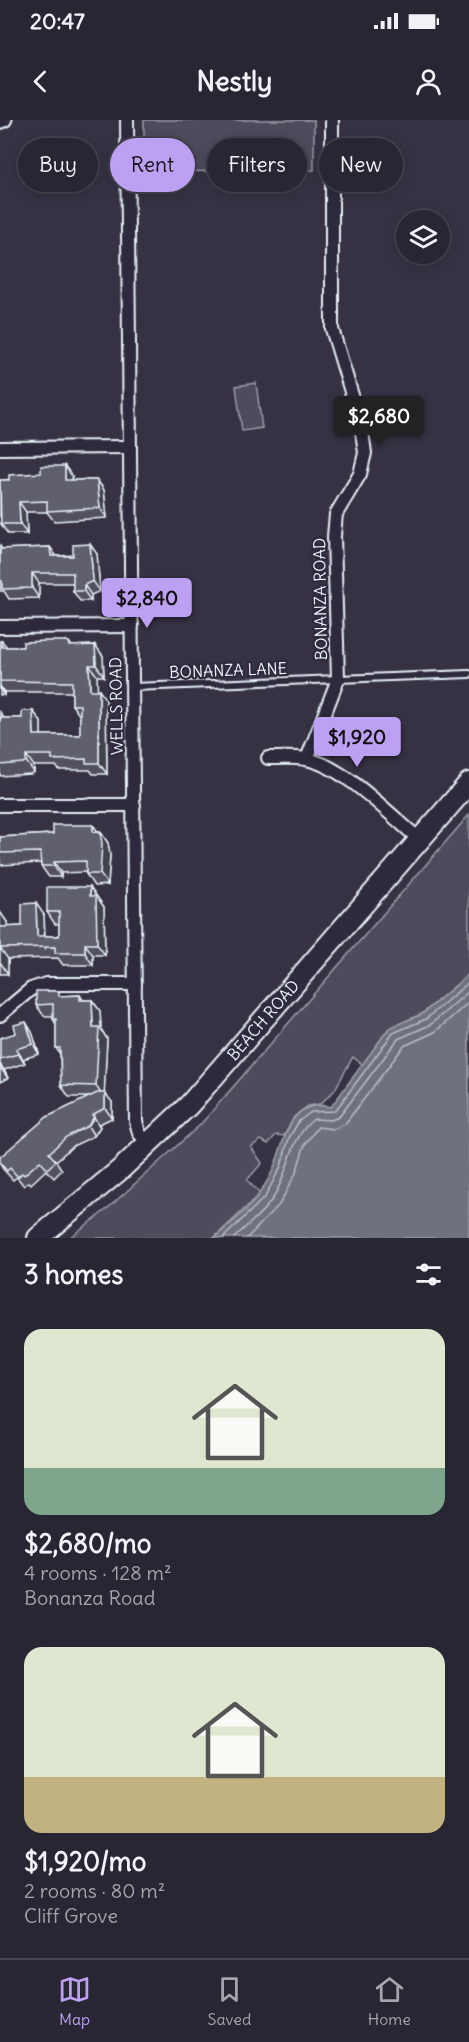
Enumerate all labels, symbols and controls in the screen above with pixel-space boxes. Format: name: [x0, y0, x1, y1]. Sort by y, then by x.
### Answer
text: 20:47: [30, 7, 85, 35]
text: Nestly: [197, 64, 272, 98]
icon: back: [24, 65, 57, 98]
icon: person: [412, 65, 445, 98]
chip: Buy: [18, 138, 98, 192]
chip: Rent: [110, 138, 195, 192]
chip: Filters: [207, 138, 307, 192]
chip: New: [319, 138, 403, 192]
map controls: [396, 210, 450, 264]
button: layers: [396, 210, 450, 264]
pin: $2,680: [330, 396, 428, 447]
text: $2,680: [348, 403, 410, 428]
street label: BONANZA ROAD: [309, 538, 331, 660]
pin: $2,840: [98, 578, 196, 629]
text: $2,840: [116, 585, 178, 610]
street label: WELLS ROAD: [105, 657, 127, 755]
street label: BONANZA LANE: [169, 658, 287, 682]
pin: $1,920: [308, 717, 406, 768]
text: $1,920: [328, 724, 386, 749]
street label: BEACH ROAD: [223, 976, 303, 1064]
text: 3 homes: [24, 1258, 123, 1291]
icon: filters: [412, 1258, 445, 1291]
icon: home: [181, 1368, 289, 1476]
text: $2,680/mo: [24, 1527, 151, 1560]
text: 4 rooms · 128 m²: [24, 1560, 172, 1585]
text: Bonanza Road: [24, 1585, 155, 1610]
icon: home: [181, 1686, 289, 1794]
text: $1,920/mo: [24, 1845, 146, 1878]
text: 2 rooms · 80 m²: [24, 1878, 165, 1903]
text: Cliff Grove: [24, 1903, 118, 1928]
tab: Map: [58, 1973, 91, 2029]
tab: Saved: [208, 1973, 251, 2029]
tab: Home: [368, 1973, 411, 2029]

